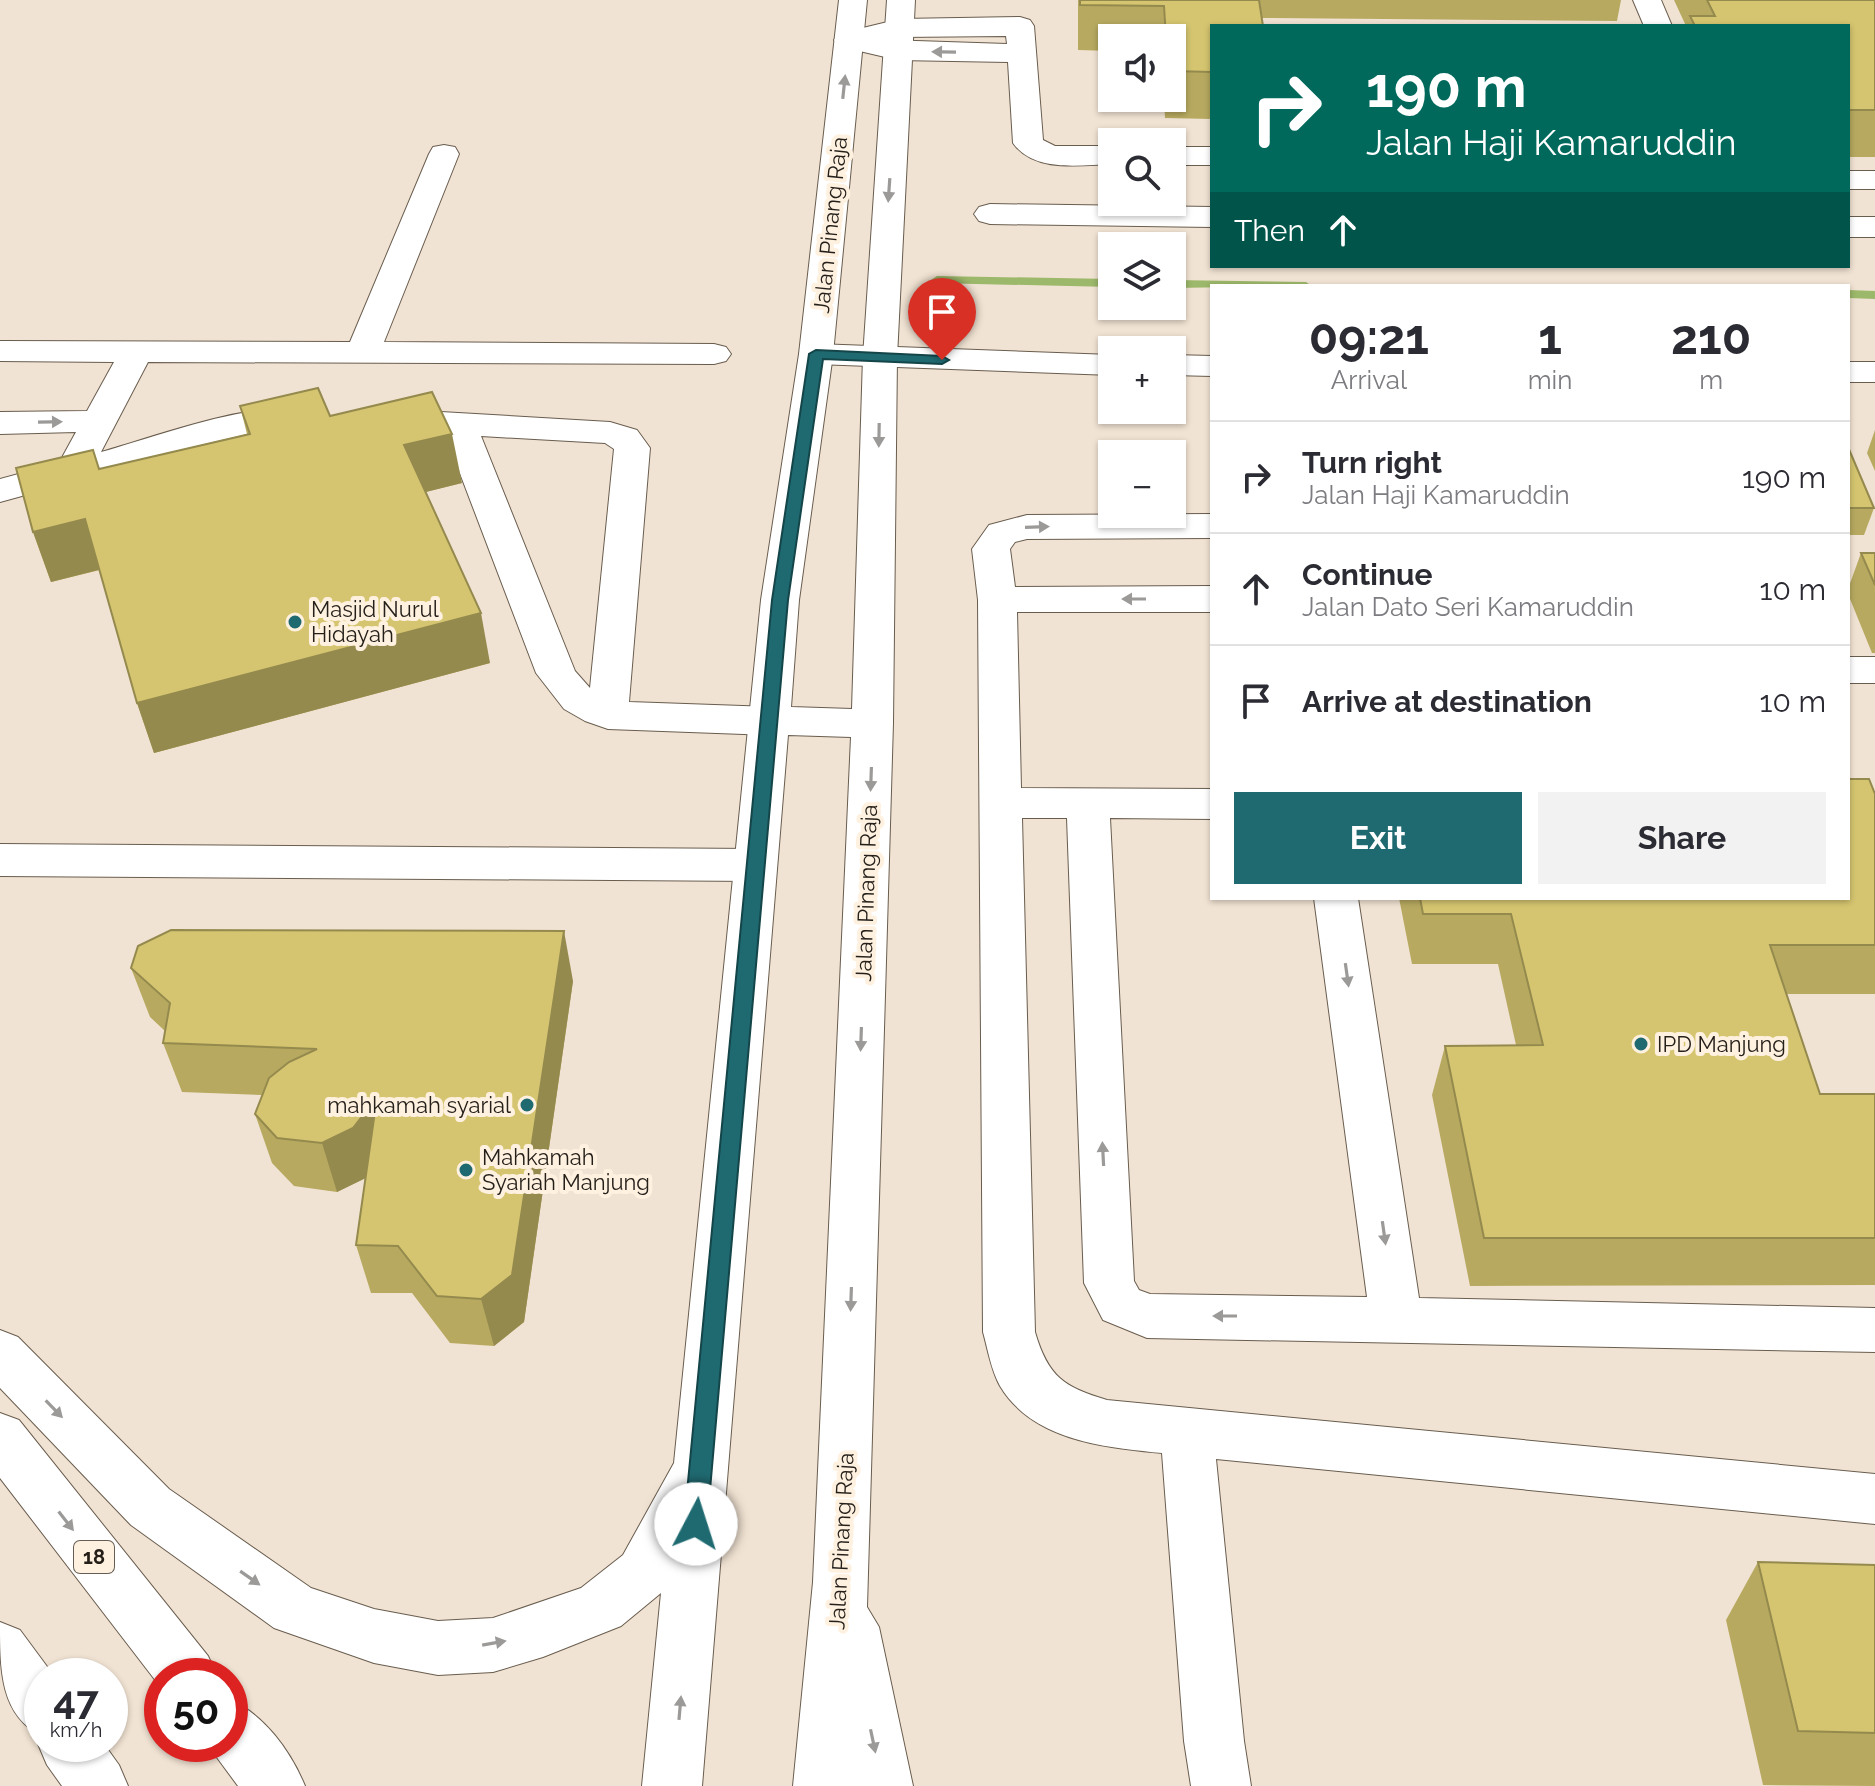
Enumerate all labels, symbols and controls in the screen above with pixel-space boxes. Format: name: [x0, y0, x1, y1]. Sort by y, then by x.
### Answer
map controls: [1098, 24, 1186, 528]
button: sound: [1098, 24, 1186, 112]
one-way arrow: [931, 46, 956, 58]
text: 190 m: [1366, 54, 1527, 120]
icon: right: [1234, 56, 1338, 160]
one-way arrow: [837, 74, 850, 99]
text: Jalan Haji Kamaruddin: [1366, 121, 1736, 163]
button: search: [1098, 128, 1186, 216]
street label: Jalan Pinang Raja: [808, 135, 852, 315]
one-way arrow: [883, 178, 896, 203]
icon: ahead: [1321, 208, 1365, 252]
text: Then: [1234, 213, 1305, 248]
button: layers: [1098, 232, 1186, 320]
pin: [908, 278, 976, 360]
icon: arrive: [920, 290, 964, 334]
text: 09:21: [1309, 309, 1429, 365]
text: 1: [1538, 309, 1562, 365]
text: 210: [1671, 309, 1751, 365]
button: +: [1098, 336, 1186, 424]
text: Arrival: [1331, 365, 1407, 395]
text: min: [1528, 365, 1572, 395]
text: m: [1699, 365, 1723, 395]
one-way arrow: [38, 416, 63, 428]
one-way arrow: [873, 423, 885, 448]
button: −: [1098, 440, 1186, 528]
text: Turn right: [1302, 445, 1442, 480]
icon: right: [1234, 455, 1278, 499]
text: 190 m: [1742, 460, 1826, 495]
text: Jalan Haji Kamaruddin: [1302, 480, 1570, 510]
one-way arrow: [1025, 520, 1050, 533]
text: Continue: [1302, 557, 1433, 592]
icon: ahead: [1234, 567, 1278, 611]
text: 10 m: [1760, 572, 1826, 607]
text: Jalan Dato Seri Kamaruddin: [1302, 592, 1634, 622]
one-way arrow: [1121, 593, 1146, 605]
place label: Masjid Nurul Hidayah: [311, 596, 439, 647]
marker: Masjid Nurul Hidayah: [286, 613, 304, 631]
icon: arrive: [1234, 679, 1278, 723]
text: Arrive at destination: [1302, 684, 1592, 719]
text: 10 m: [1760, 684, 1826, 719]
one-way arrow: [864, 767, 877, 792]
button: Exit: [1234, 792, 1522, 884]
button: Share: [1538, 792, 1826, 884]
street label: Jalan Pinang Raja: [850, 804, 882, 982]
one-way arrow: [1341, 963, 1354, 988]
one-way arrow: [855, 1027, 868, 1052]
place label: IPD Manjung: [1657, 1031, 1786, 1057]
marker: IPD Manjung: [1632, 1035, 1650, 1053]
place label: mahkamah syarial: [327, 1092, 511, 1118]
marker: mahkamah syarial: [518, 1096, 536, 1114]
one-way arrow: [1097, 1141, 1110, 1166]
place label: Mahkamah Syariah Manjung: [482, 1144, 650, 1195]
marker: Mahkamah Syariah Manjung: [457, 1161, 475, 1179]
one-way arrow: [1378, 1220, 1391, 1245]
one-way arrow: [845, 1287, 858, 1312]
one-way arrow: [1212, 1310, 1237, 1322]
one-way arrow: [45, 1399, 63, 1418]
street label: Jalan Pinang Raja: [823, 1452, 859, 1630]
position arrow: [654, 1482, 738, 1566]
one-way arrow: [57, 1511, 73, 1531]
road number: 18: [74, 1541, 114, 1573]
one-way arrow: [239, 1570, 261, 1586]
one-way arrow: [482, 1637, 507, 1649]
speed limit sign: 50: [144, 1658, 248, 1762]
text: 47: [53, 1676, 99, 1723]
one-way arrow: [673, 1695, 686, 1720]
text: km/h: [50, 1718, 102, 1742]
one-way arrow: [868, 1728, 880, 1753]

